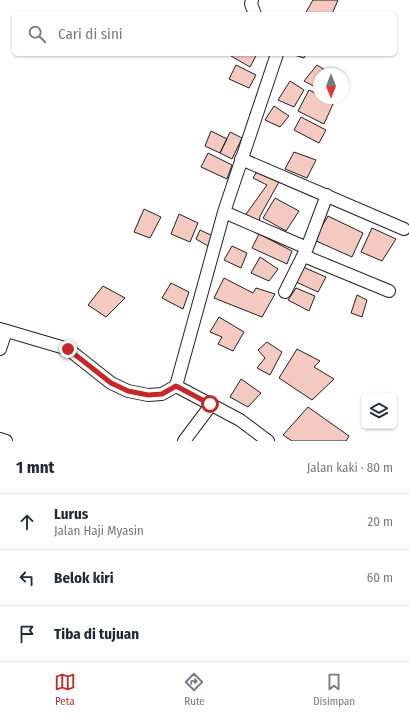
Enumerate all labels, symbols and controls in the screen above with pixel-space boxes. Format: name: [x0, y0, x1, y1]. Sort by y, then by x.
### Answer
search box: [12, 12, 397, 56]
icon: search: [26, 23, 48, 45]
text: Cari di sini: [58, 25, 123, 43]
north arrow: [313, 68, 349, 104]
route end: [59, 340, 77, 358]
map controls: [361, 393, 397, 429]
button: layers: [361, 393, 397, 429]
route start: [201, 395, 219, 413]
text: 1 mnt: [16, 457, 55, 478]
text: Jalan kaki · 80 m: [307, 460, 393, 475]
text: Lurus: [54, 505, 88, 523]
icon: ahead: [16, 511, 38, 533]
text: 20 m: [367, 514, 393, 529]
text: Jalan Haji Myasin: [54, 523, 144, 538]
icon: left: [16, 567, 38, 589]
text: Belok kiri: [54, 569, 114, 587]
text: 60 m: [367, 570, 393, 585]
icon: arrive: [16, 623, 38, 645]
text: Tiba di tujuan: [54, 625, 139, 643]
tab: Peta: [54, 671, 76, 708]
tab: Rute: [183, 671, 205, 708]
tab: Disimpan: [313, 671, 355, 708]

